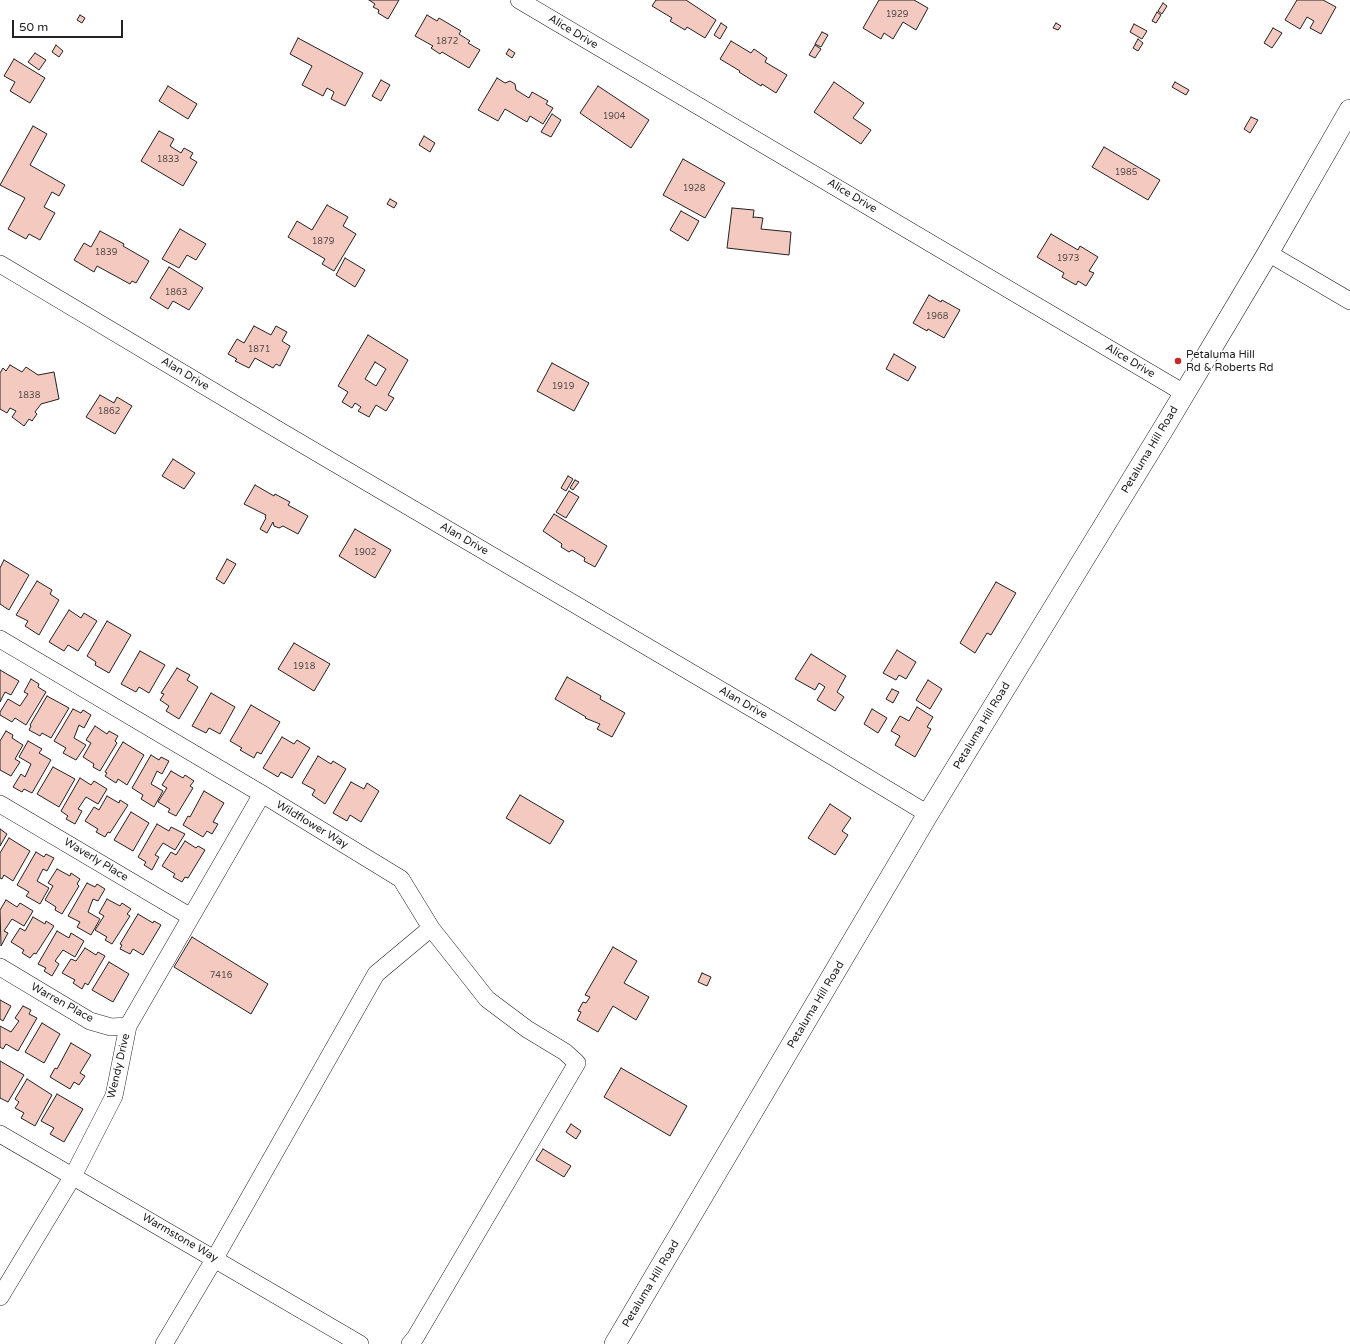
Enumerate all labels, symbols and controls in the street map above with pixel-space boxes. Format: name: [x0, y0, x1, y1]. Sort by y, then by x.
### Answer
house number: 1929: [886, 10, 908, 20]
scale bar: [14, 12, 125, 38]
street label: Alice Drive: [546, 12, 600, 52]
text: 50 m: [19, 20, 48, 34]
house number: 1872: [436, 37, 458, 47]
house number: 1904: [603, 112, 625, 122]
house number: 1833: [157, 155, 179, 165]
house number: 1985: [1115, 168, 1137, 178]
street label: Alice Drive: [825, 176, 879, 216]
house number: 1928: [683, 184, 705, 194]
house number: 1879: [312, 237, 334, 247]
house number: 1839: [95, 248, 117, 258]
house number: 1973: [1057, 254, 1079, 264]
house number: 1863: [165, 288, 187, 298]
house number: 1968: [926, 312, 948, 322]
street label: Alice Drive: [1103, 341, 1157, 381]
house number: 1871: [248, 345, 270, 355]
place label: Petaluma Hill Rd & Roberts Rd: [1186, 348, 1274, 374]
street label: Alan Drive: [159, 355, 211, 393]
marker: Petaluma Hill Rd & Roberts Rd: [1173, 356, 1183, 366]
house number: 1919: [552, 382, 574, 392]
house number: 1838: [18, 391, 40, 401]
street label: Petaluma Hill Road: [1119, 404, 1181, 496]
house number: 1862: [98, 407, 120, 417]
street label: Alan Drive: [437, 520, 491, 558]
house number: 1902: [354, 548, 376, 558]
house number: 1918: [293, 662, 315, 672]
street label: Petaluma Hill Road: [951, 680, 1013, 772]
street label: Alan Drive: [716, 684, 770, 722]
street label: Wildflower Way: [274, 798, 350, 852]
street label: Waverly Place: [61, 836, 131, 884]
street label: Petaluma Hill Road: [785, 959, 847, 1051]
house number: 7416: [210, 971, 232, 981]
street label: Warren Place: [29, 980, 95, 1026]
street label: Wendy Drive: [105, 1032, 133, 1100]
street label: Warmstone Way: [140, 1211, 220, 1265]
street label: Petaluma Hill Road: [620, 1238, 682, 1330]

